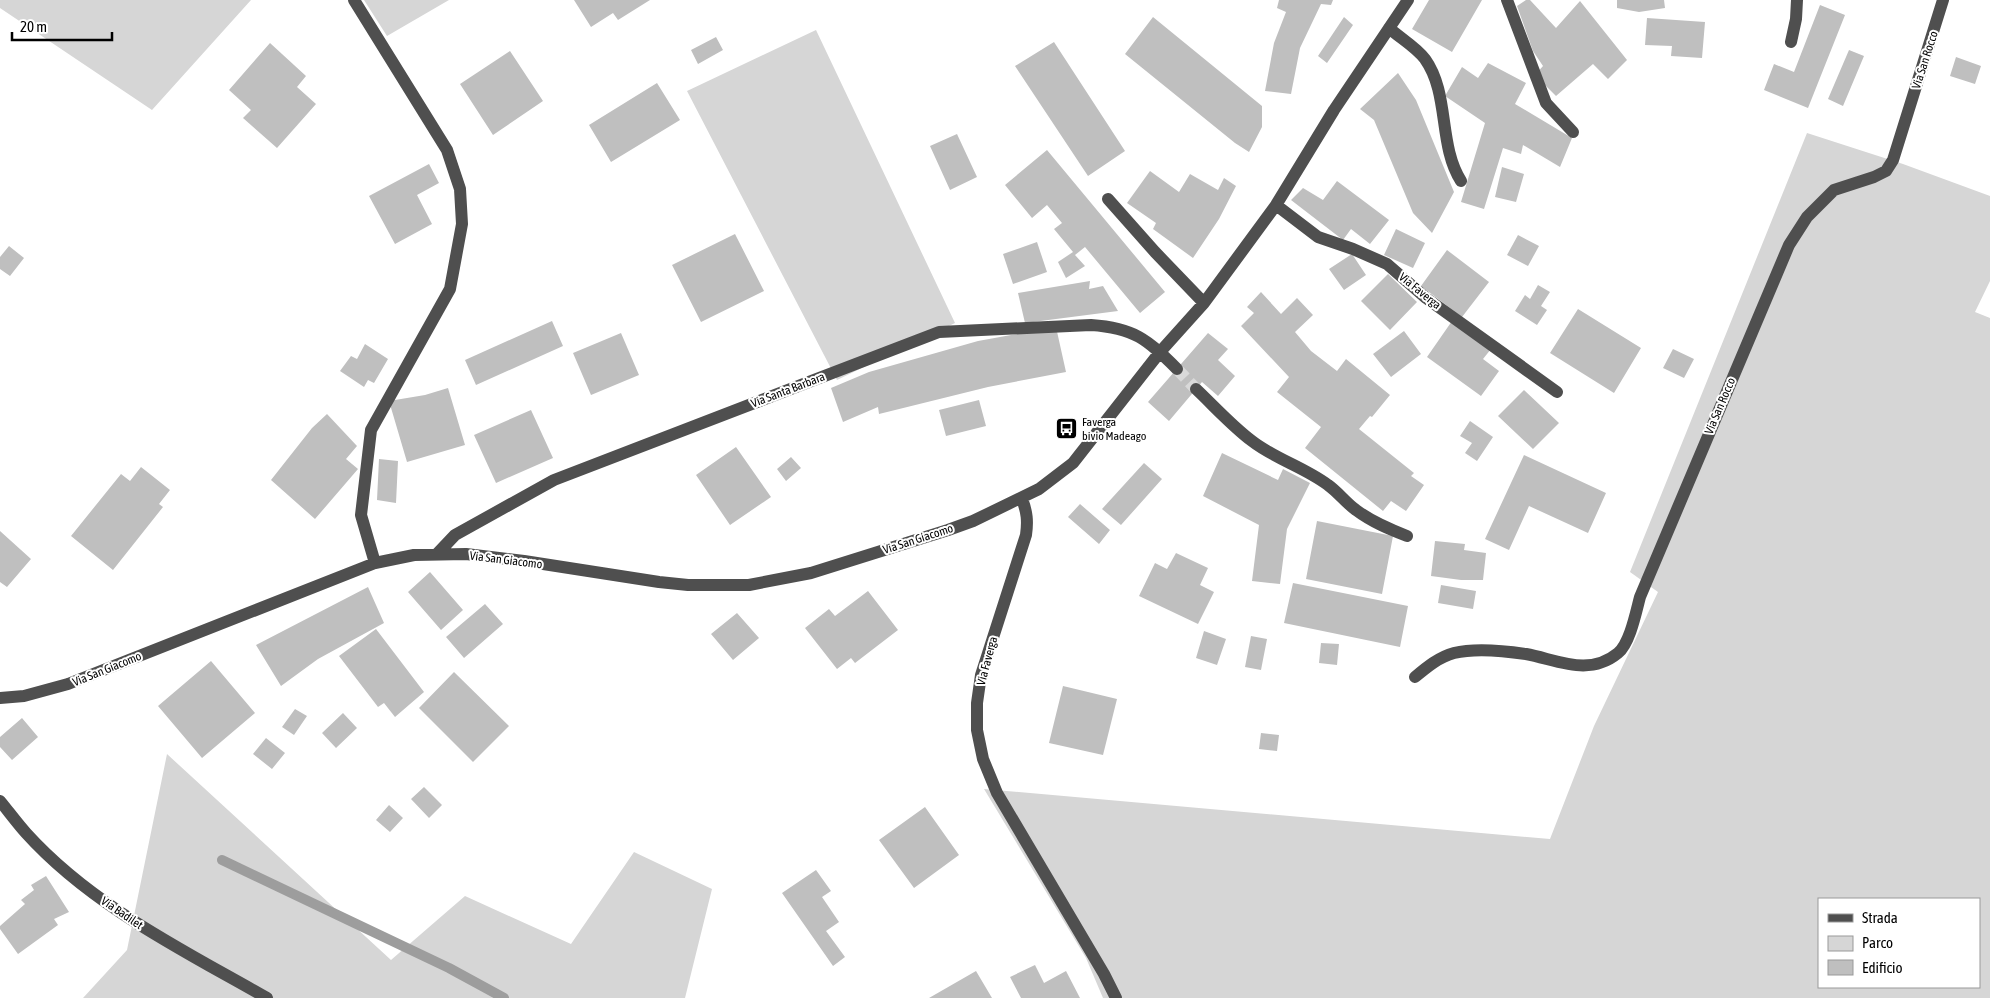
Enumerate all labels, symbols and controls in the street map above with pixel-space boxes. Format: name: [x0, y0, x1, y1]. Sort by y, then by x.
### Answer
scale bar: [12, 10, 112, 42]
text: 20 m: [20, 18, 47, 35]
street label: Via San Rocco: [1909, 29, 1941, 91]
street label: Via Faverga: [1396, 270, 1444, 312]
street label: Via Santa Barbara: [749, 369, 827, 411]
street label: Via San Rocco: [1702, 375, 1738, 436]
place label: Faverga bivio Madeago: [1082, 415, 1147, 443]
bus stop icon: Faverga bivio Madeago: [1054, 417, 1078, 441]
street label: Via San Giacomo: [881, 521, 955, 557]
street label: Via San Giacomo: [469, 549, 543, 571]
street label: Via Faverga: [974, 635, 1000, 687]
street label: Via San Giacomo: [71, 649, 144, 689]
street label: Via Badilet: [98, 894, 146, 932]
legend: [1818, 898, 1980, 988]
text: Strada: [1862, 909, 1898, 926]
text: Parco: [1862, 934, 1893, 951]
text: Edificio: [1862, 959, 1903, 976]

